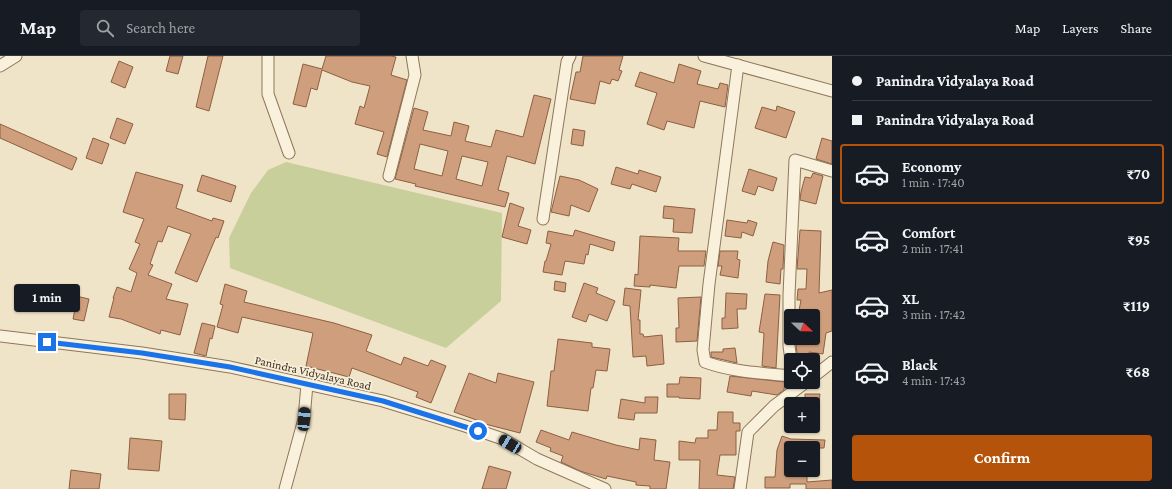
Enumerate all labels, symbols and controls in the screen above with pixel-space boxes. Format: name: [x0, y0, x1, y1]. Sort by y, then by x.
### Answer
search box: [80, 10, 360, 46]
text: Map: [20, 17, 56, 38]
icon: search: [94, 17, 116, 39]
text: Search here: [126, 20, 195, 36]
text: Map: [1015, 20, 1040, 36]
text: Layers: [1062, 20, 1099, 36]
text: Share: [1121, 20, 1152, 36]
text: Panindra Vidyalaya Road: [876, 73, 1034, 89]
text: Panindra Vidyalaya Road: [876, 112, 1034, 128]
icon: car: [854, 156, 890, 192]
text: Economy: [902, 159, 961, 175]
text: ₹70: [1127, 166, 1150, 182]
text: 1 min · 17:40: [902, 175, 965, 190]
icon: car: [854, 222, 890, 258]
text: Comfort: [902, 225, 956, 241]
text: ₹95: [1127, 232, 1150, 248]
text: 2 min · 17:41: [902, 241, 964, 256]
callout: 1 min: [14, 284, 80, 312]
icon: car: [854, 288, 890, 324]
text: 1 min: [32, 290, 62, 305]
text: XL: [902, 291, 919, 307]
text: ₹119: [1123, 298, 1150, 314]
text: 3 min · 17:42: [902, 307, 965, 322]
north arrow: [784, 309, 820, 345]
map controls: [784, 309, 820, 477]
route end: [38, 333, 56, 351]
street label: Panindra Vidyalaya Road: [253, 353, 373, 393]
button: locate: [784, 353, 820, 389]
icon: car: [854, 354, 890, 390]
text: Black: [902, 357, 937, 373]
text: ₹68: [1125, 364, 1150, 380]
text: 4 min · 17:43: [902, 373, 966, 388]
button: +: [784, 397, 820, 433]
car: [297, 407, 311, 431]
route start: [469, 422, 487, 440]
car: [497, 433, 523, 455]
button: Confirm: [852, 435, 1152, 481]
button: −: [784, 441, 820, 477]

